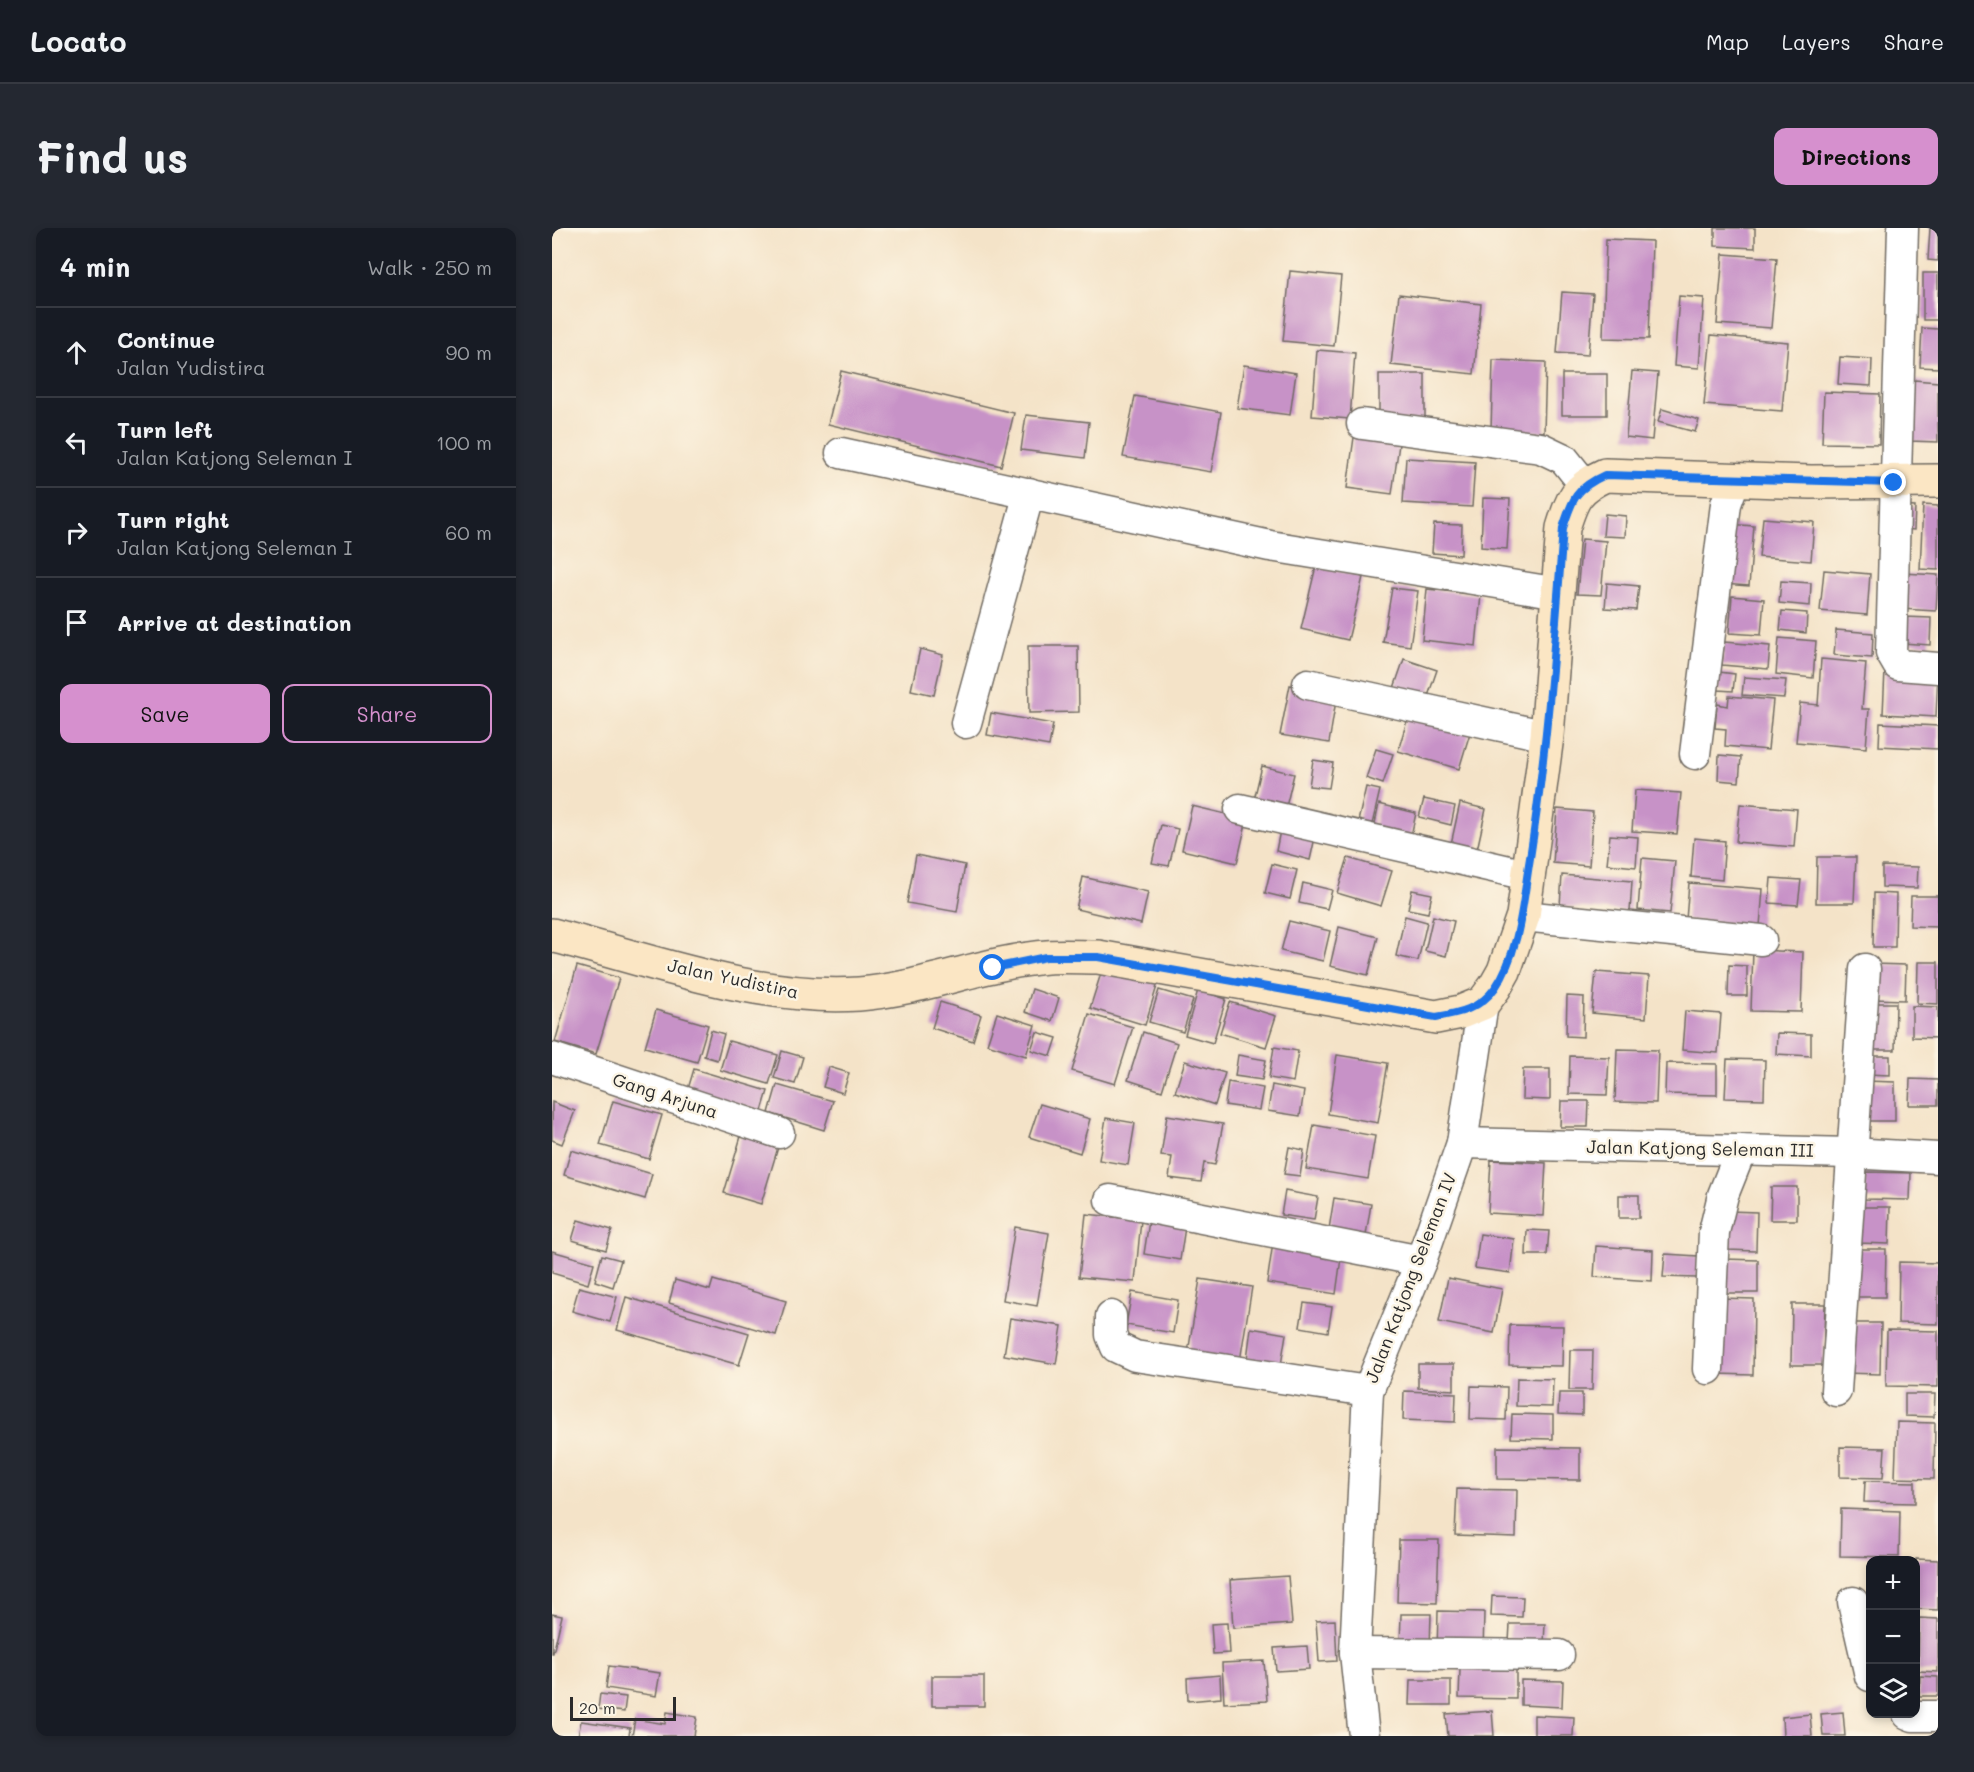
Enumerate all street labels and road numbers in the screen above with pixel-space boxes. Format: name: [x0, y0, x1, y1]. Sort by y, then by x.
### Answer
street label: Jalan Yudistira: [665, 952, 801, 1004]
street label: Gang Arjuna: [610, 1067, 721, 1123]
street label: Jalan Katjong Seleman III: [1586, 1134, 1814, 1162]
street label: Jalan Katjong Seleman IV: [1359, 1169, 1461, 1386]

